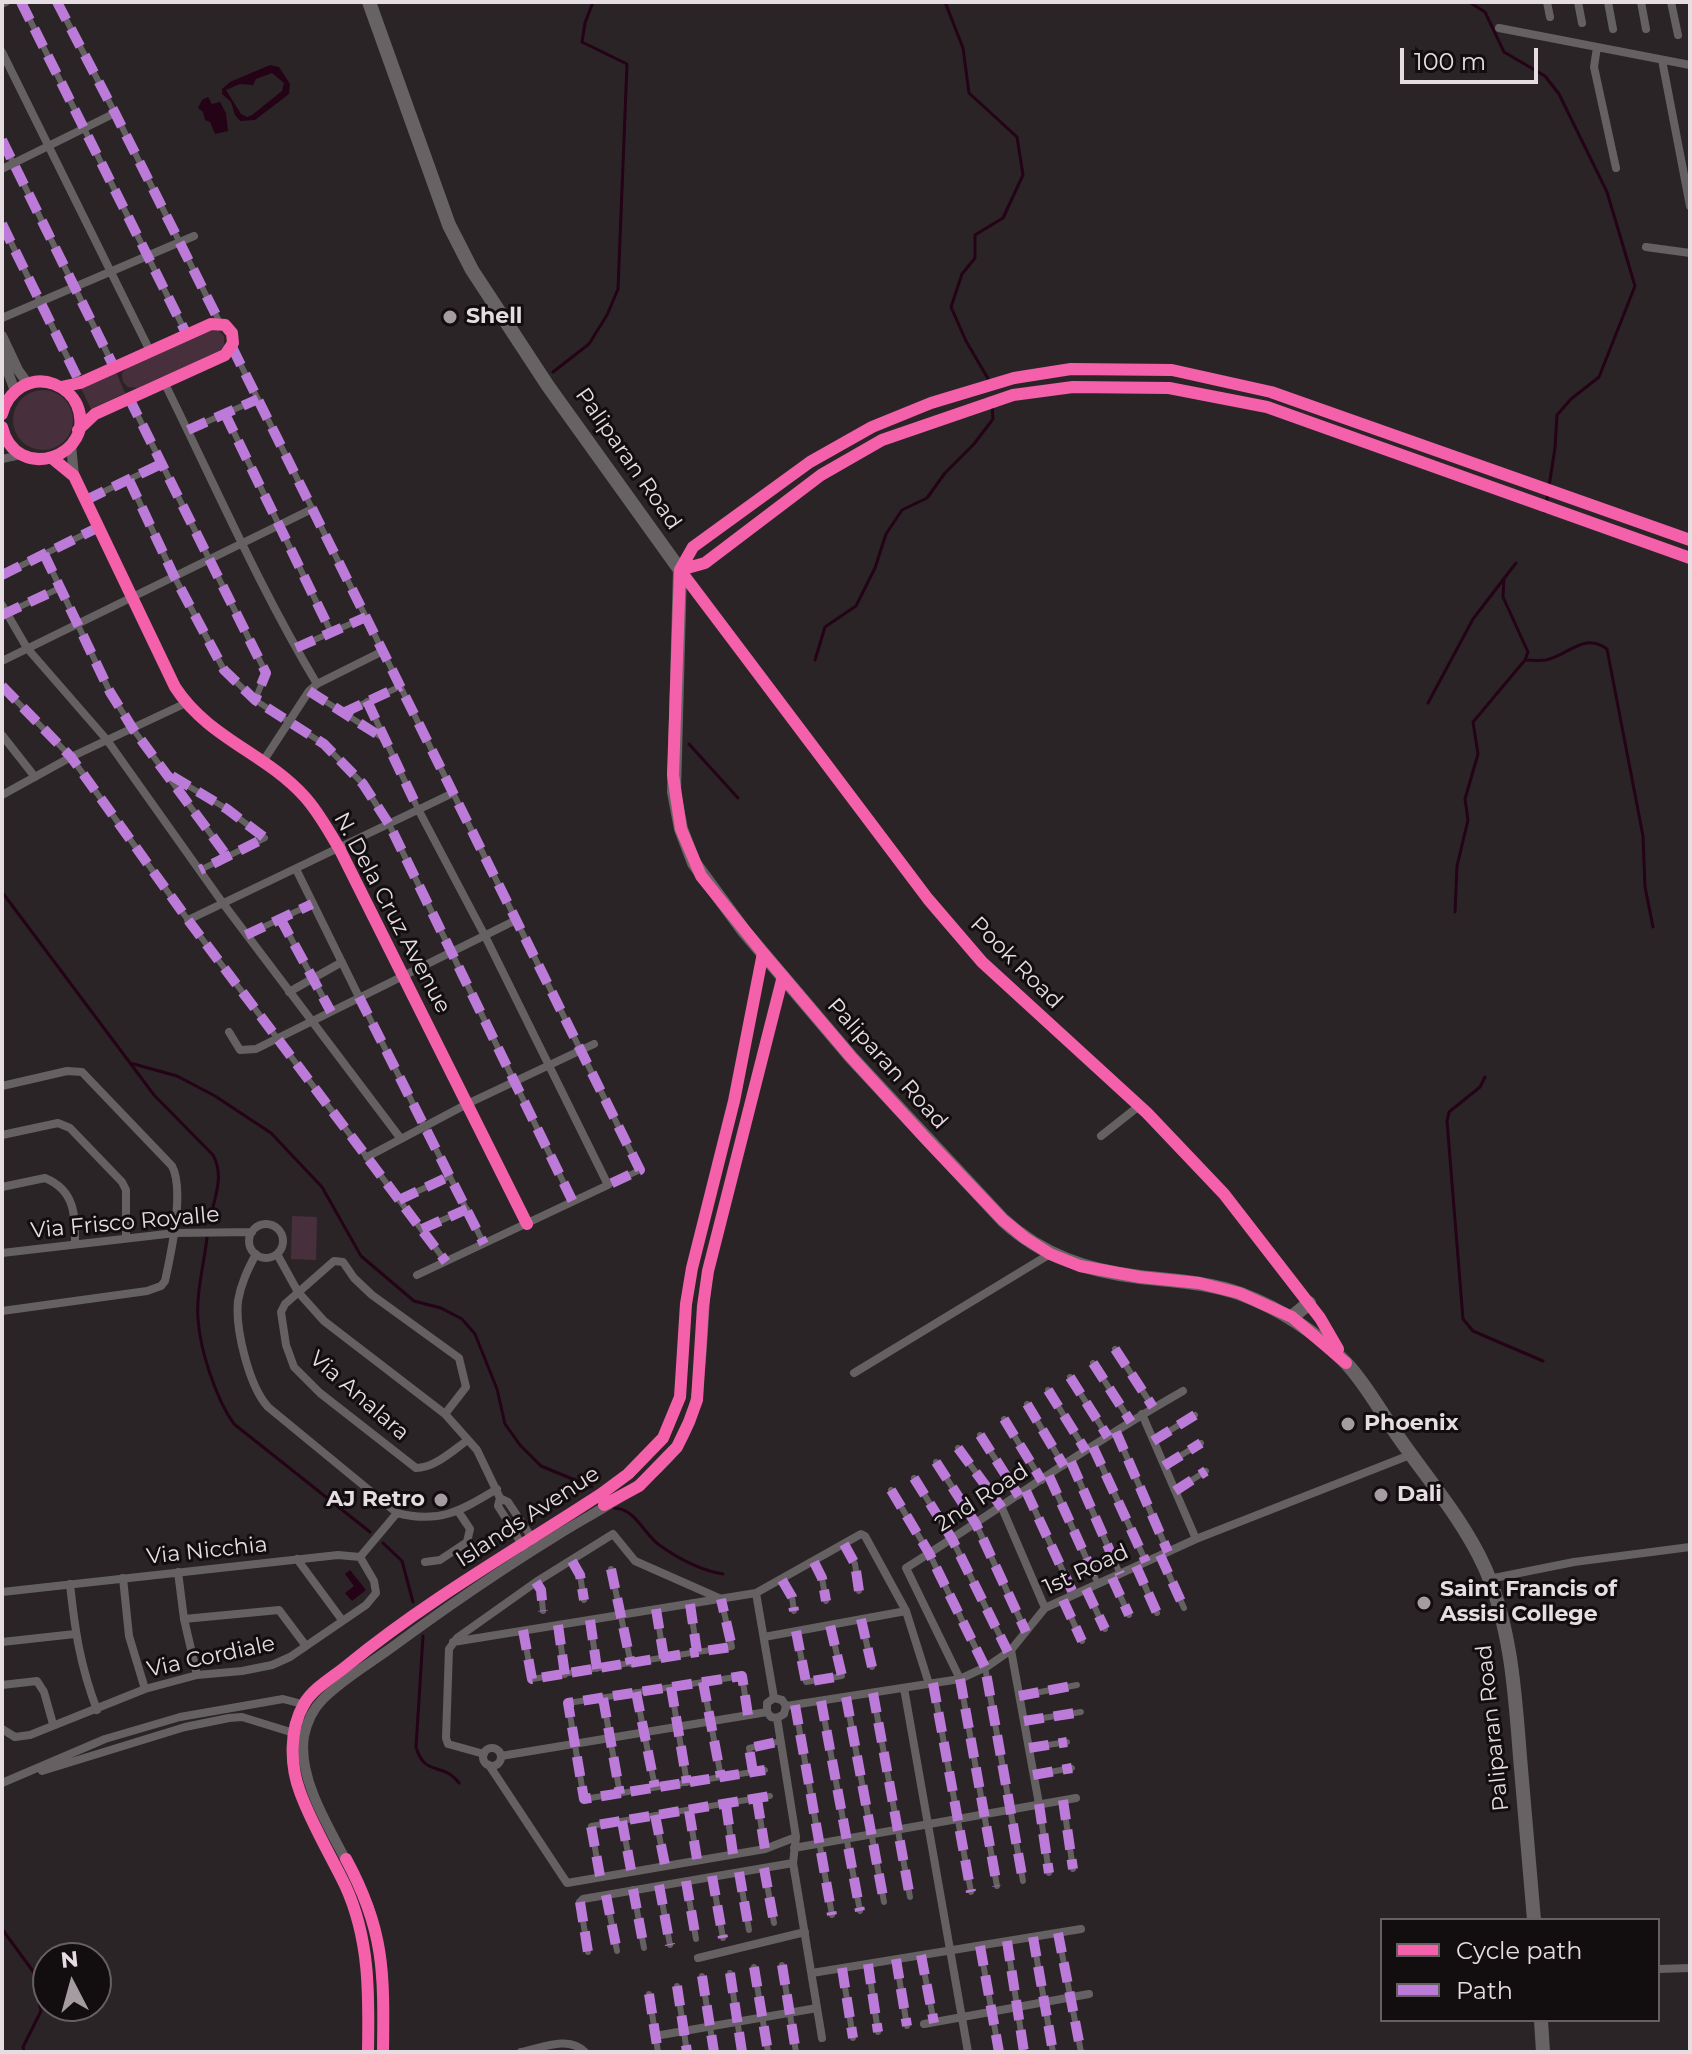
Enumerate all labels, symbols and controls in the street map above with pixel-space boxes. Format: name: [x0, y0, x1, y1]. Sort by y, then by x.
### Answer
scale bar: [1404, 32, 1542, 82]
text: 100 m: [1414, 47, 1486, 76]
place label: Shell: [466, 304, 522, 330]
marker: Shell: [441, 308, 459, 326]
street label: Paliparan Road: [569, 383, 687, 535]
street label: N. Dela Cruz Avenue: [328, 808, 456, 1018]
street label: Pook Road: [964, 911, 1068, 1015]
street label: Paliparan Road: [821, 993, 953, 1135]
street label: Via Frisco Royalle: [30, 1202, 220, 1244]
street label: Via Analara: [304, 1346, 414, 1446]
place label: Phoenix: [1364, 1411, 1459, 1437]
marker: Phoenix: [1339, 1415, 1357, 1433]
street label: 2nd Road: [931, 1458, 1033, 1538]
street label: Islands Avenue: [451, 1461, 605, 1573]
place label: Dali: [1397, 1482, 1442, 1508]
marker: Dali: [1372, 1486, 1390, 1504]
place label: AJ Retro: [326, 1487, 425, 1513]
marker: AJ Retro: [432, 1491, 450, 1509]
street label: Via Nicchia: [145, 1532, 269, 1570]
street label: 1st Road: [1039, 1539, 1133, 1601]
place label: Saint Francis of Assisi College: [1440, 1577, 1617, 1628]
marker: Saint Francis of Assisi College: [1415, 1594, 1433, 1612]
street label: Via Cordiale: [145, 1631, 277, 1683]
street label: Paliparan Road: [1471, 1643, 1515, 1813]
legend: [1380, 1918, 1660, 2022]
text: Cycle path: [1456, 1936, 1583, 1965]
north arrow: [32, 1942, 112, 2022]
text: N: [59, 1945, 80, 1974]
text: Path: [1456, 1976, 1513, 2005]

